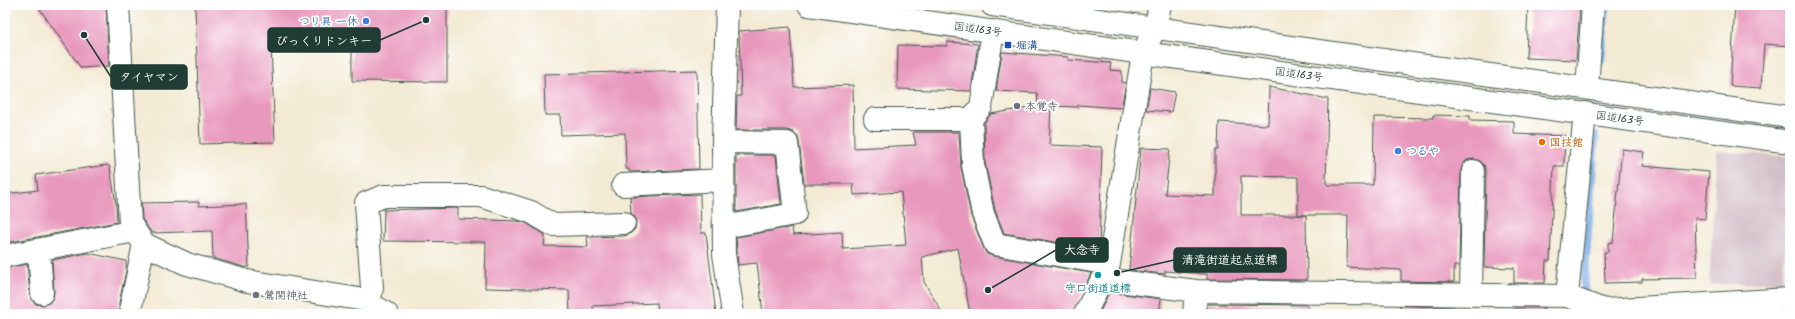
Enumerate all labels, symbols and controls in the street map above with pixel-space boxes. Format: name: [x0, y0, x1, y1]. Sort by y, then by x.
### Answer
place label: つり具 一休: [299, 13, 358, 31]
marker: つり具 一休: [361, 16, 371, 26]
street label: 国道163号: [952, 18, 1003, 42]
callout: びっくりドンキー: [268, 28, 380, 52]
text: びっくりドンキー: [276, 32, 372, 51]
place label: 堀溝: [1016, 37, 1038, 55]
marker: 堀溝: [1003, 40, 1013, 50]
street label: 国道163号: [1273, 63, 1324, 87]
callout: タイヤマン: [111, 65, 187, 89]
text: タイヤマン: [119, 68, 179, 87]
place label: 本覚寺: [1025, 98, 1058, 116]
marker: 本覚寺: [1012, 101, 1022, 111]
street label: 国道163号: [1594, 107, 1645, 131]
place label: 国技館: [1550, 134, 1583, 152]
marker: 国技館: [1537, 137, 1547, 147]
place label: つるや: [1406, 143, 1439, 161]
marker: つるや: [1393, 146, 1403, 156]
callout: 大念寺: [1056, 238, 1108, 262]
text: 大念寺: [1064, 241, 1100, 260]
callout: 清滝街道起点道標: [1174, 248, 1286, 272]
text: 清滝街道起点道標: [1182, 251, 1278, 270]
marker: 守口街道道標: [1093, 270, 1103, 280]
place label: 守口街道道標: [1065, 280, 1131, 298]
place label: 鶯関神社: [264, 287, 308, 305]
marker: 鶯関神社: [251, 290, 261, 300]

